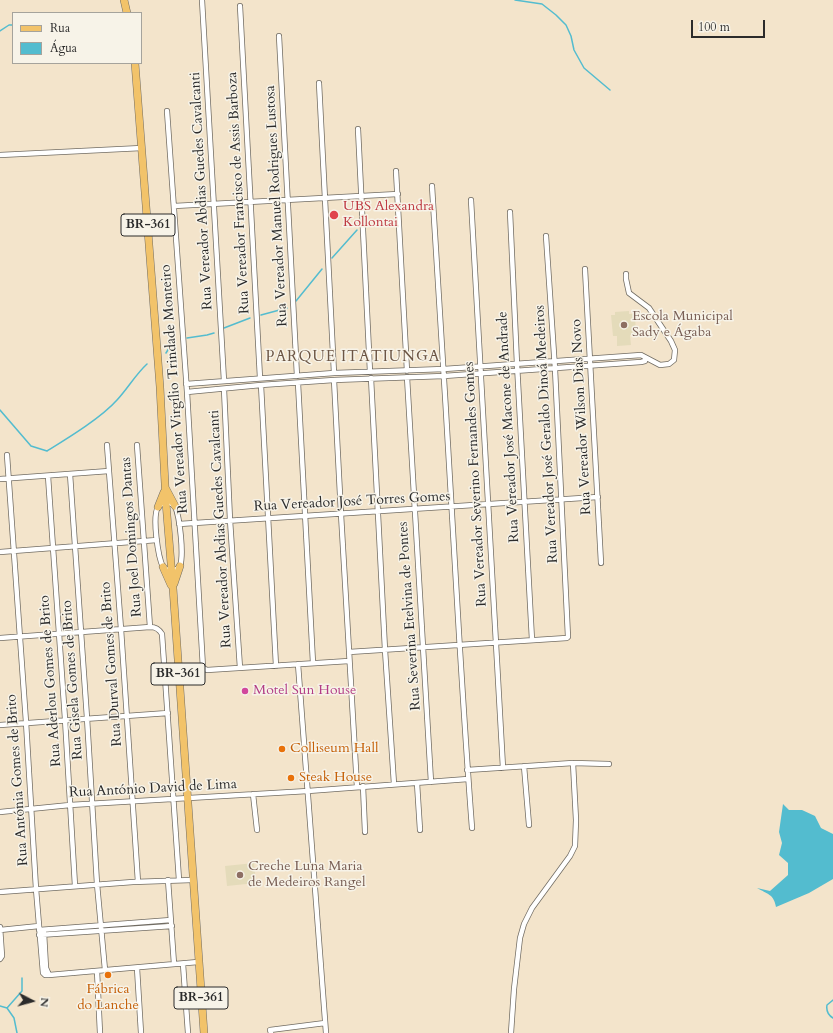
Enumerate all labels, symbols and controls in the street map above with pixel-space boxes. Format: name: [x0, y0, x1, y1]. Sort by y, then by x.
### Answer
legend: [12, 12, 142, 64]
scale bar: [693, 12, 767, 38]
text: 100 m: [698, 19, 730, 35]
text: Rua: [50, 20, 70, 36]
text: Água: [50, 40, 77, 56]
street label: Rua Vereador Abdias Guedes Cavalcanti: [187, 72, 217, 310]
street label: Rua Vereador Francisco de Assis Barboza: [224, 72, 254, 314]
street label: Rua Vereador Manuel Rodrigues Lustosa: [262, 85, 292, 327]
place label: UBS Alexandra Kollontai: [343, 199, 434, 232]
marker: UBS Alexandra Kollontai: [328, 209, 340, 221]
road number: BR-361: [121, 214, 175, 236]
street label: Rua Vereador Virgílio Trindade Monteiro: [158, 264, 192, 514]
street label: Rua Vereador José Geraldo Dinoá Medeiros: [532, 304, 562, 564]
place label: Escola Municipal Sady e Ágaba: [632, 309, 733, 342]
street label: Rua Vereador José Macone de Andrade: [495, 311, 523, 543]
street label: Rua Vereador Wilson Dias Novo: [568, 319, 596, 515]
marker: Escola Municipal Sady e Ágaba: [619, 320, 629, 330]
district label: PARQUE ITATIUNGA: [266, 349, 440, 367]
street label: Rua Vereador Severino Fernandes Gomes: [461, 361, 491, 607]
street label: Rua Vereador Abdias Guedes Cavalcanti: [206, 410, 236, 648]
street label: Rua Joel Domingos Dantas: [118, 456, 146, 618]
street label: Rua Vereador José Torres Gomes: [253, 488, 451, 516]
street label: Rua Severina Etelvina de Pontes: [395, 521, 425, 711]
street label: Rua Durval Gomes de Brito: [98, 581, 126, 747]
street label: Rua Aderlou Gomes de Brito: [37, 595, 65, 767]
street label: Rua Gisela Gomes de Brito: [59, 600, 87, 760]
road number: BR-361: [151, 663, 205, 685]
place label: Motel Sun House: [253, 683, 356, 699]
marker: Motel Sun House: [240, 686, 250, 696]
street label: Rua Antónia Gomes de Brito: [4, 694, 32, 866]
place label: Colliseum Hall: [290, 741, 379, 757]
marker: Colliseum Hall: [277, 744, 287, 754]
place label: Steak House: [299, 770, 372, 786]
marker: Steak House: [286, 773, 296, 783]
street label: Rua António David de Lima: [69, 776, 237, 802]
place label: Creche Luna Maria de Medeiros Rangel: [248, 859, 365, 892]
marker: Creche Luna Maria de Medeiros Rangel: [235, 870, 245, 880]
marker: Fábrica do Lanche: [103, 970, 113, 980]
north arrow: [12, 981, 52, 1021]
place label: Fábrica do Lanche: [77, 982, 139, 1014]
road number: BR-361: [174, 987, 228, 1009]
text: N: [36, 997, 52, 1008]

